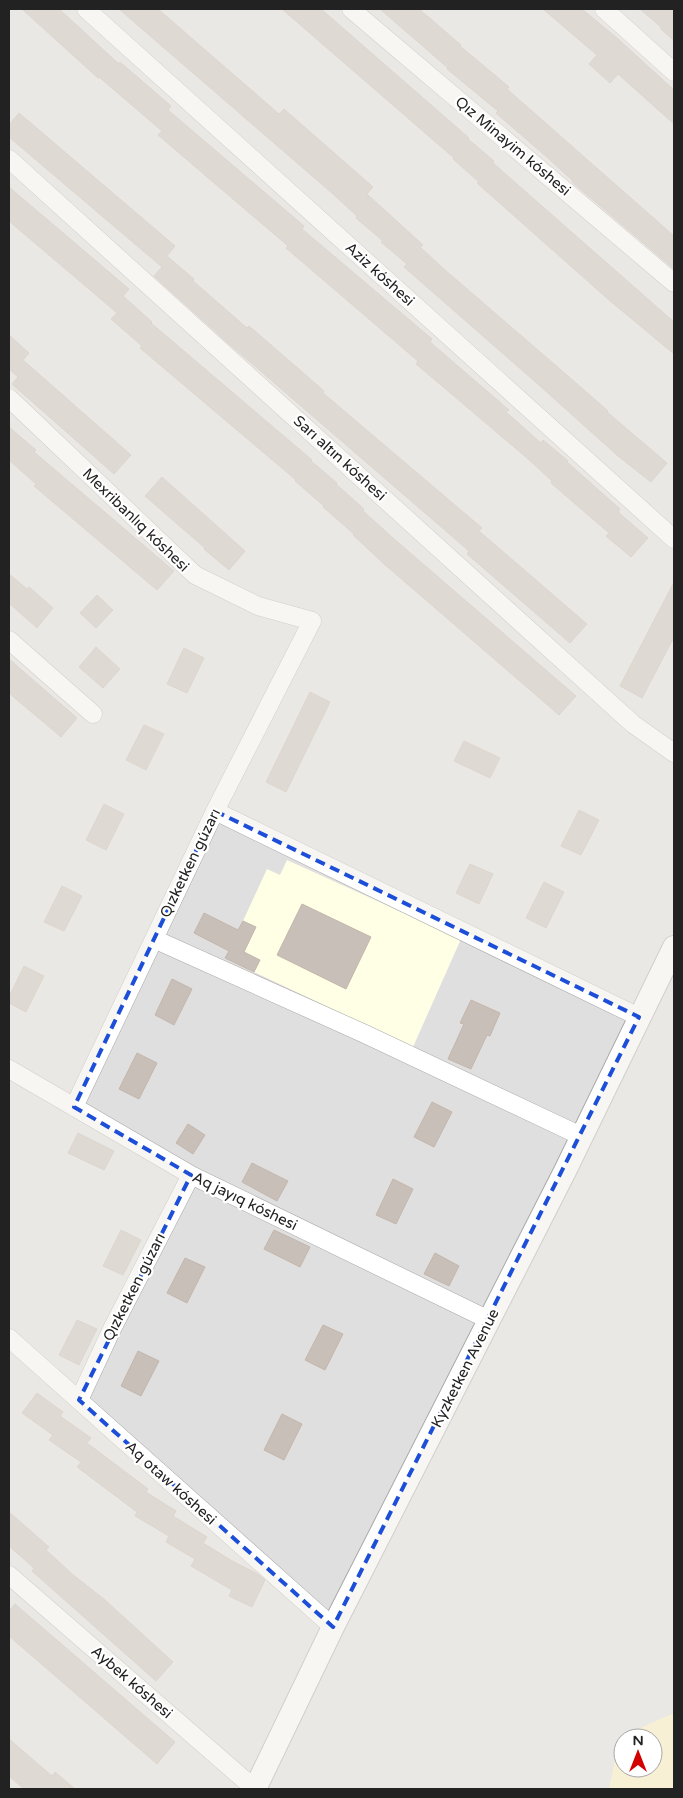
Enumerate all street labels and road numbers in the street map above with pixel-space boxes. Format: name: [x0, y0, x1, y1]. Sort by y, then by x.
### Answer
street label: Qız Minayim kóshesi: [452, 92, 574, 200]
street label: Aziz kóshesi: [342, 238, 418, 310]
street label: Sarı altın kóshesi: [290, 412, 390, 504]
street label: Mexribanlıq kóshesi: [79, 465, 193, 575]
street label: Qızketken gúzarı: [156, 806, 224, 920]
street label: Aq jayıq kóshesi: [190, 1168, 300, 1234]
street label: Qızketken gúzarı: [99, 1230, 169, 1344]
street label: Kyzketken Avenue: [427, 1306, 503, 1430]
street label: Aq otaw kóshesi: [122, 1437, 220, 1529]
street label: Aybek kóshesi: [88, 1642, 176, 1722]

